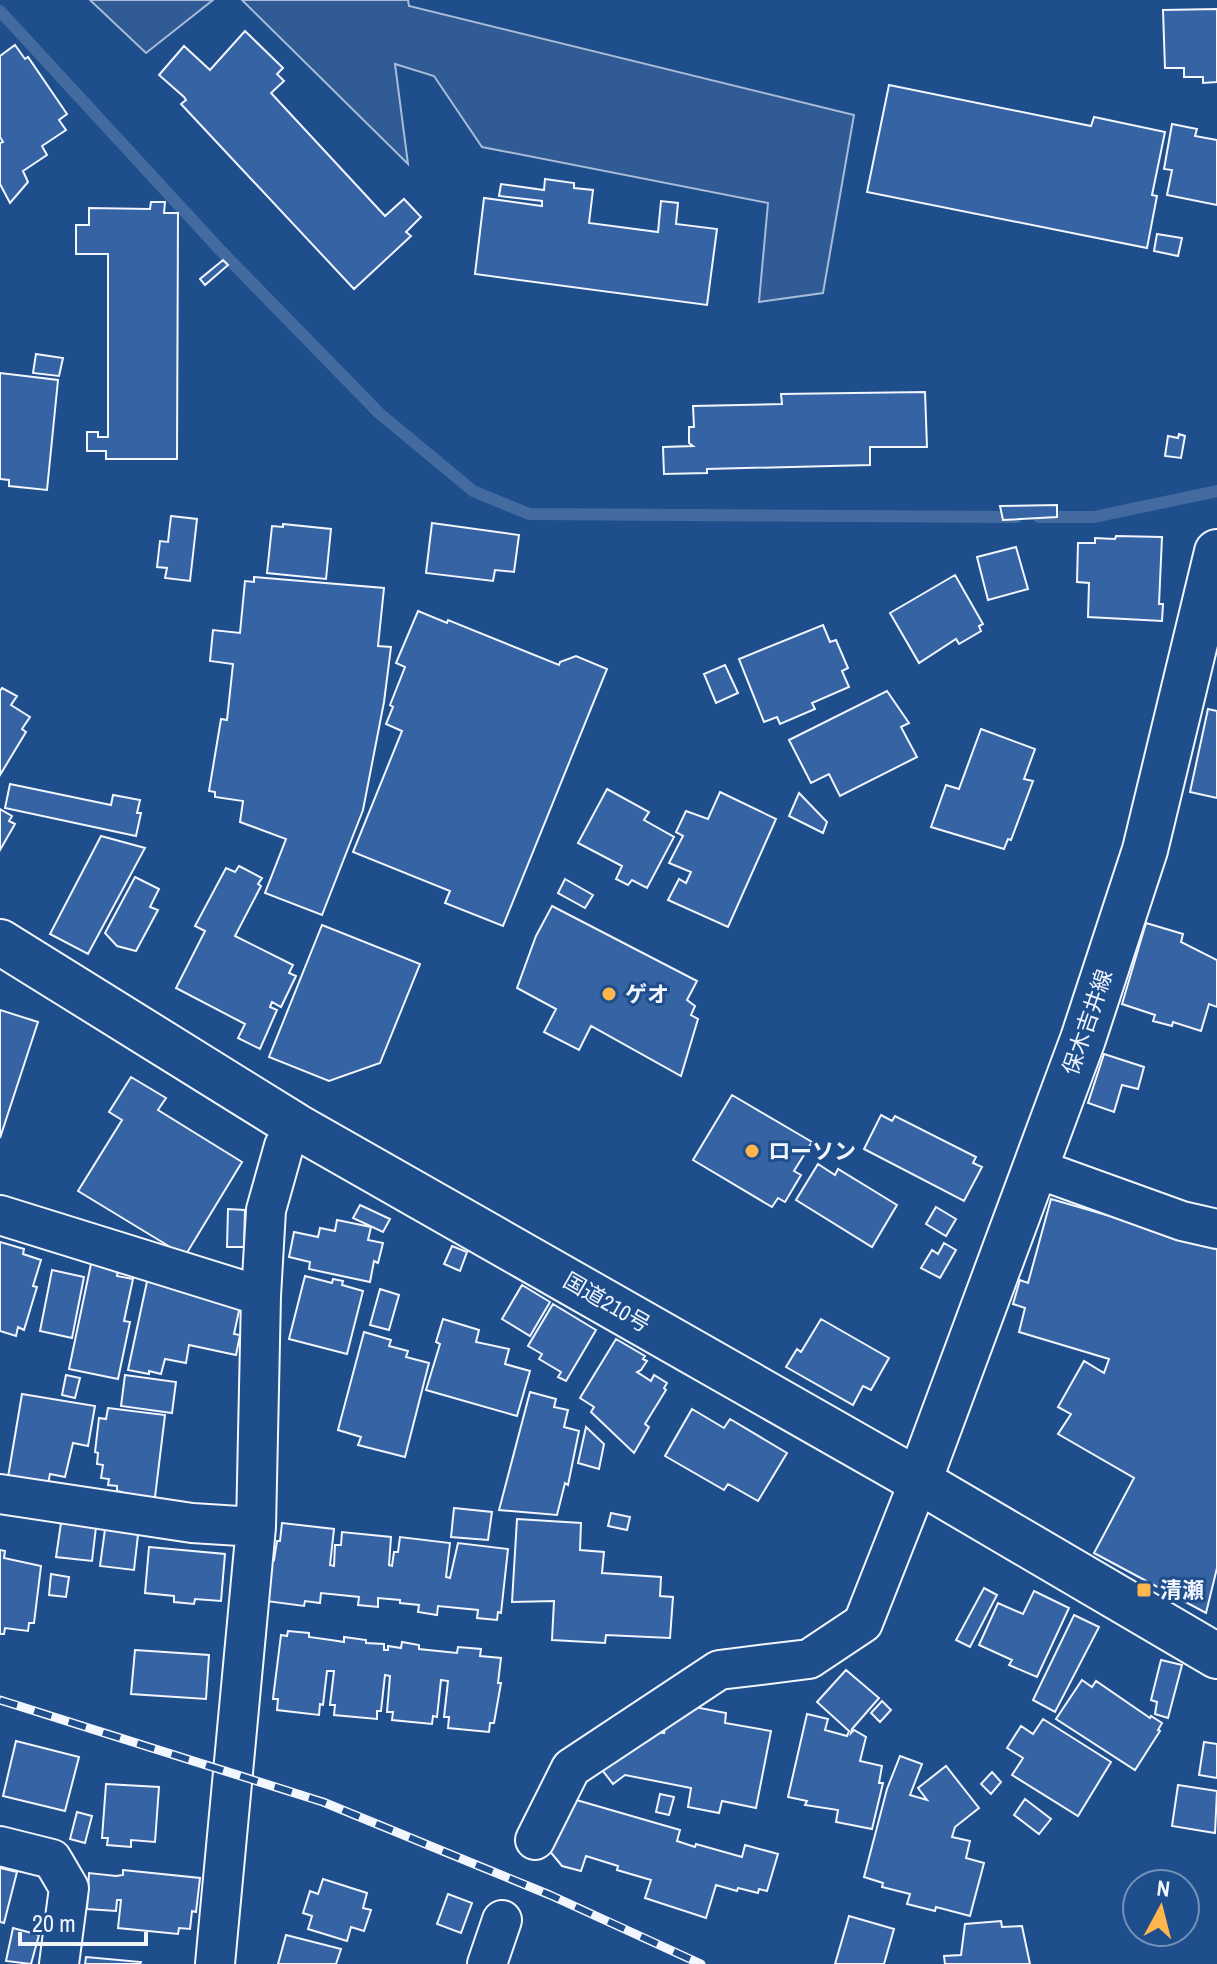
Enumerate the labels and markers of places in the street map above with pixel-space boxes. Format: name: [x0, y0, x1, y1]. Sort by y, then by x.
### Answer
place label: ゲオ: [625, 979, 669, 1009]
marker: ゲオ: [600, 985, 618, 1003]
place label: ローソン: [768, 1136, 856, 1166]
marker: ローソン: [743, 1142, 761, 1160]
place label: 清瀬: [1160, 1575, 1204, 1605]
marker: 清瀬: [1135, 1581, 1153, 1599]

